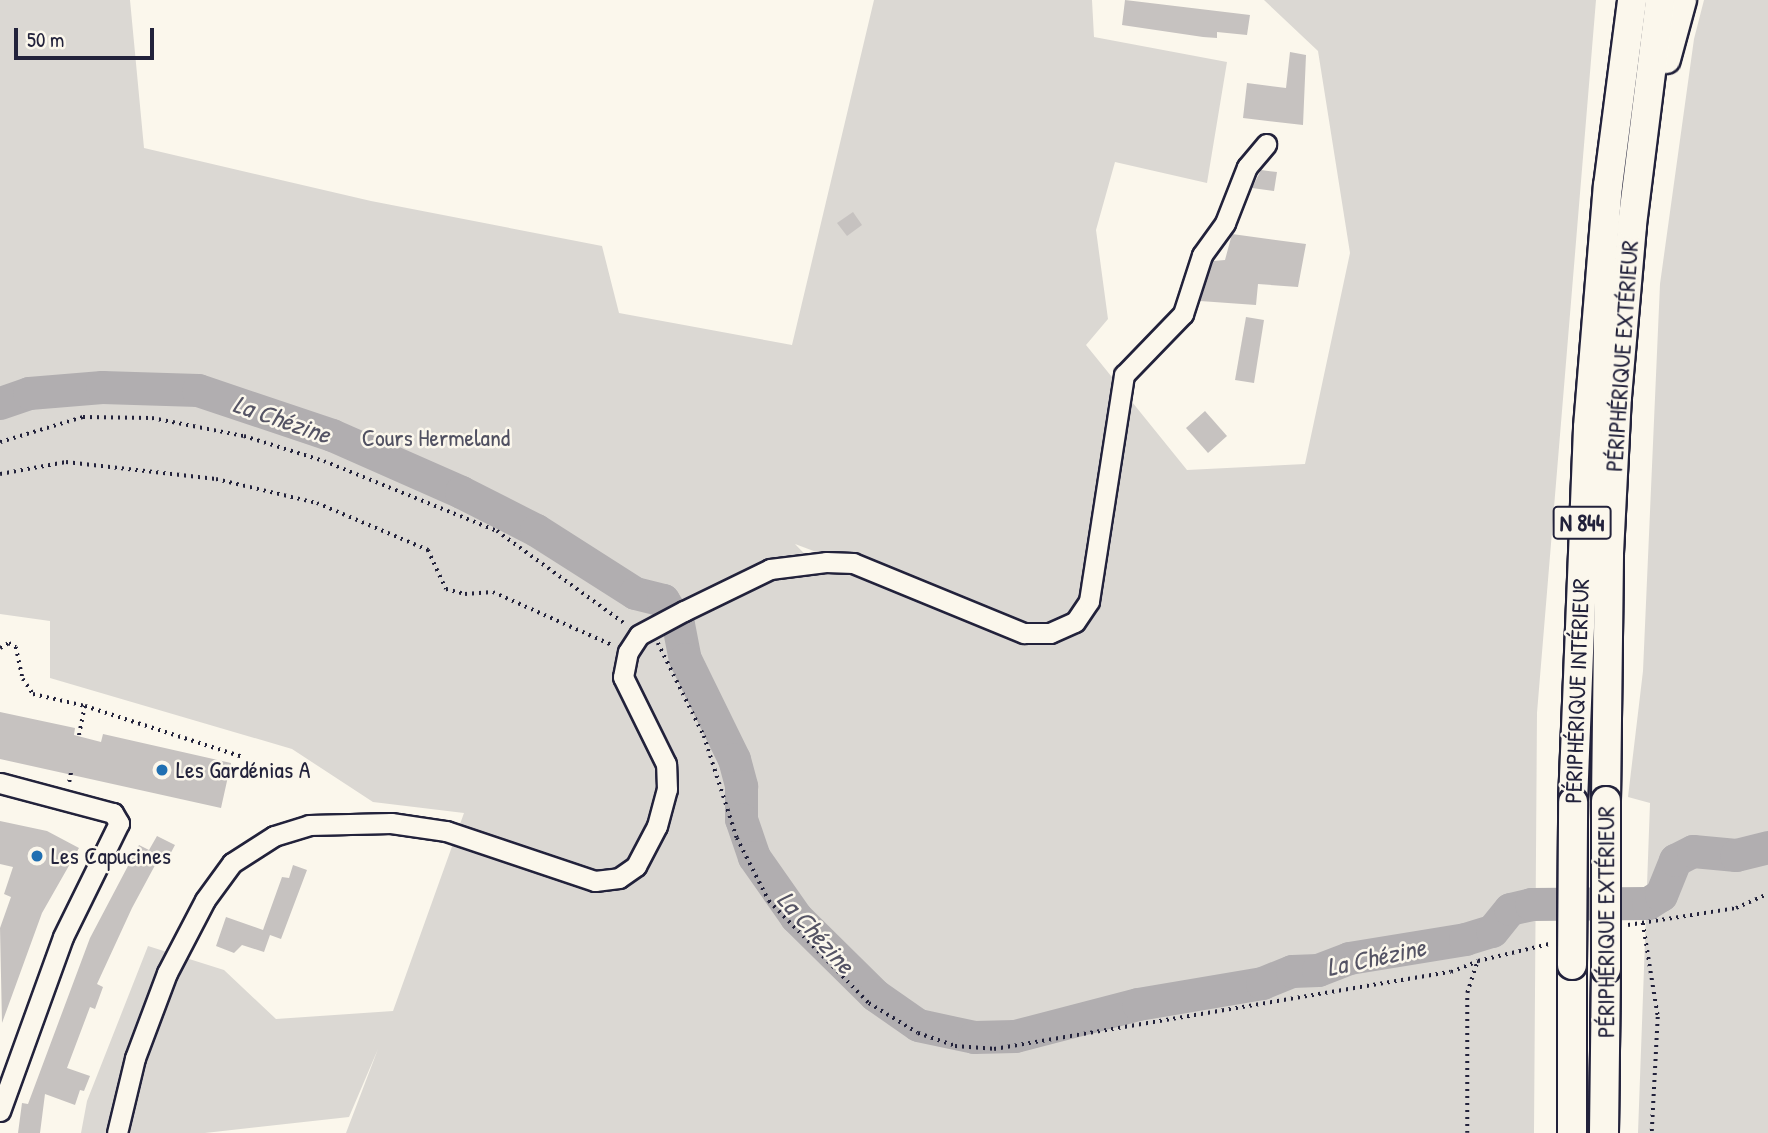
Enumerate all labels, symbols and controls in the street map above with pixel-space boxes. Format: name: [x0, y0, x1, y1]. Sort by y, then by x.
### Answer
scale bar: [18, 14, 158, 58]
text: 50 m: [27, 25, 64, 54]
street label: PÉRIPHÉRIQUE EXTÉRIEUR: [1600, 239, 1644, 473]
water label: La Chézine: [229, 388, 335, 450]
park label: Cours Hermeland: [362, 424, 510, 452]
road number: N 844: [1552, 503, 1612, 542]
street label: PÉRIPHÉRIQUE INTÉRIEUR: [1559, 578, 1595, 804]
place label: Les Gardénias A: [176, 756, 310, 784]
marker: Les Gardénias A: [154, 762, 170, 778]
street label: PÉRIPHÉRIQUE EXTÉRIEUR: [1592, 806, 1620, 1038]
place label: Les Capucines: [51, 842, 171, 870]
marker: Les Capucines: [29, 848, 45, 864]
water label: La Chézine: [771, 884, 861, 980]
water label: La Chézine: [1324, 931, 1428, 983]

